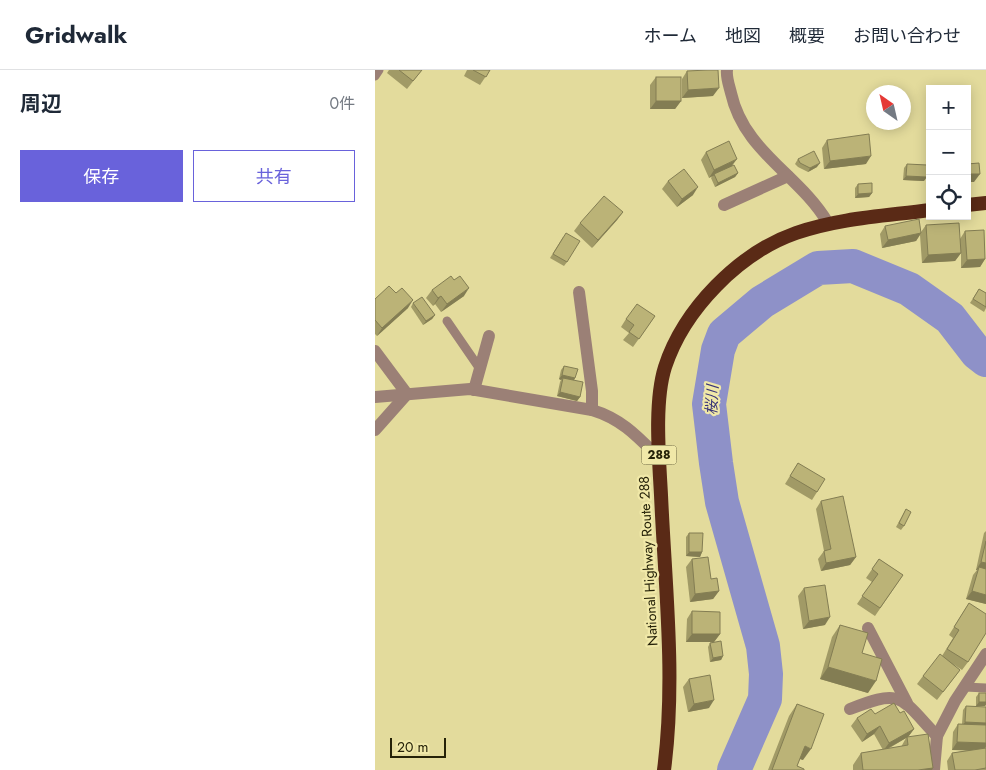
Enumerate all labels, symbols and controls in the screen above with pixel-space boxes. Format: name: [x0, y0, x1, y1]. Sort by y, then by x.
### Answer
text: Gridwalk: [25, 17, 127, 52]
text: ホーム: [644, 23, 697, 49]
text: 地図: [725, 23, 761, 49]
text: 概要: [789, 23, 825, 49]
text: お問い合わせ: [853, 23, 961, 49]
north arrow: [866, 85, 911, 130]
map controls: [926, 85, 971, 220]
button: +: [926, 85, 971, 130]
text: 周辺: [20, 89, 62, 119]
text: 0件: [329, 92, 355, 115]
button: −: [926, 130, 971, 175]
button: 保存: [20, 150, 183, 202]
button: 共有: [193, 150, 355, 202]
button: locate: [926, 175, 971, 220]
water label: 桜川: [700, 382, 724, 416]
road number: 288: [641, 446, 677, 464]
street label: National Highway Route 288: [634, 476, 662, 646]
scale bar: [390, 735, 446, 758]
text: 20 m: [397, 737, 429, 757]

